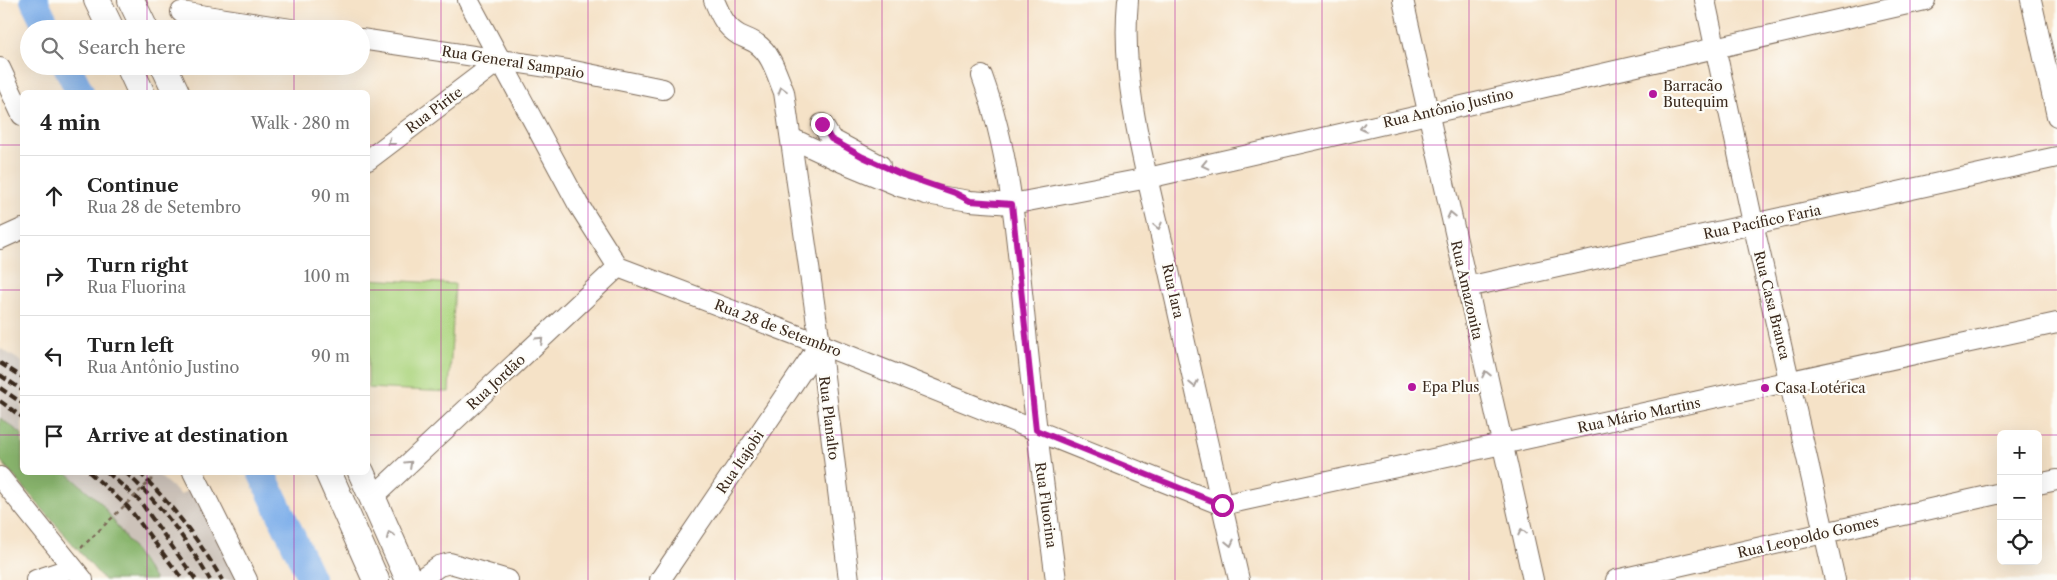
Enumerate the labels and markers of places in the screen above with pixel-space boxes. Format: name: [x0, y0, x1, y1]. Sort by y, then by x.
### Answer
place label: Barracão Butequim: [1663, 77, 1729, 111]
marker: Barracão Butequim: [1647, 88, 1659, 100]
place label: Epa Plus: [1422, 378, 1479, 396]
place label: Casa Lotérica: [1775, 379, 1866, 397]
marker: Epa Plus: [1406, 381, 1418, 393]
marker: Casa Lotérica: [1759, 382, 1771, 394]

